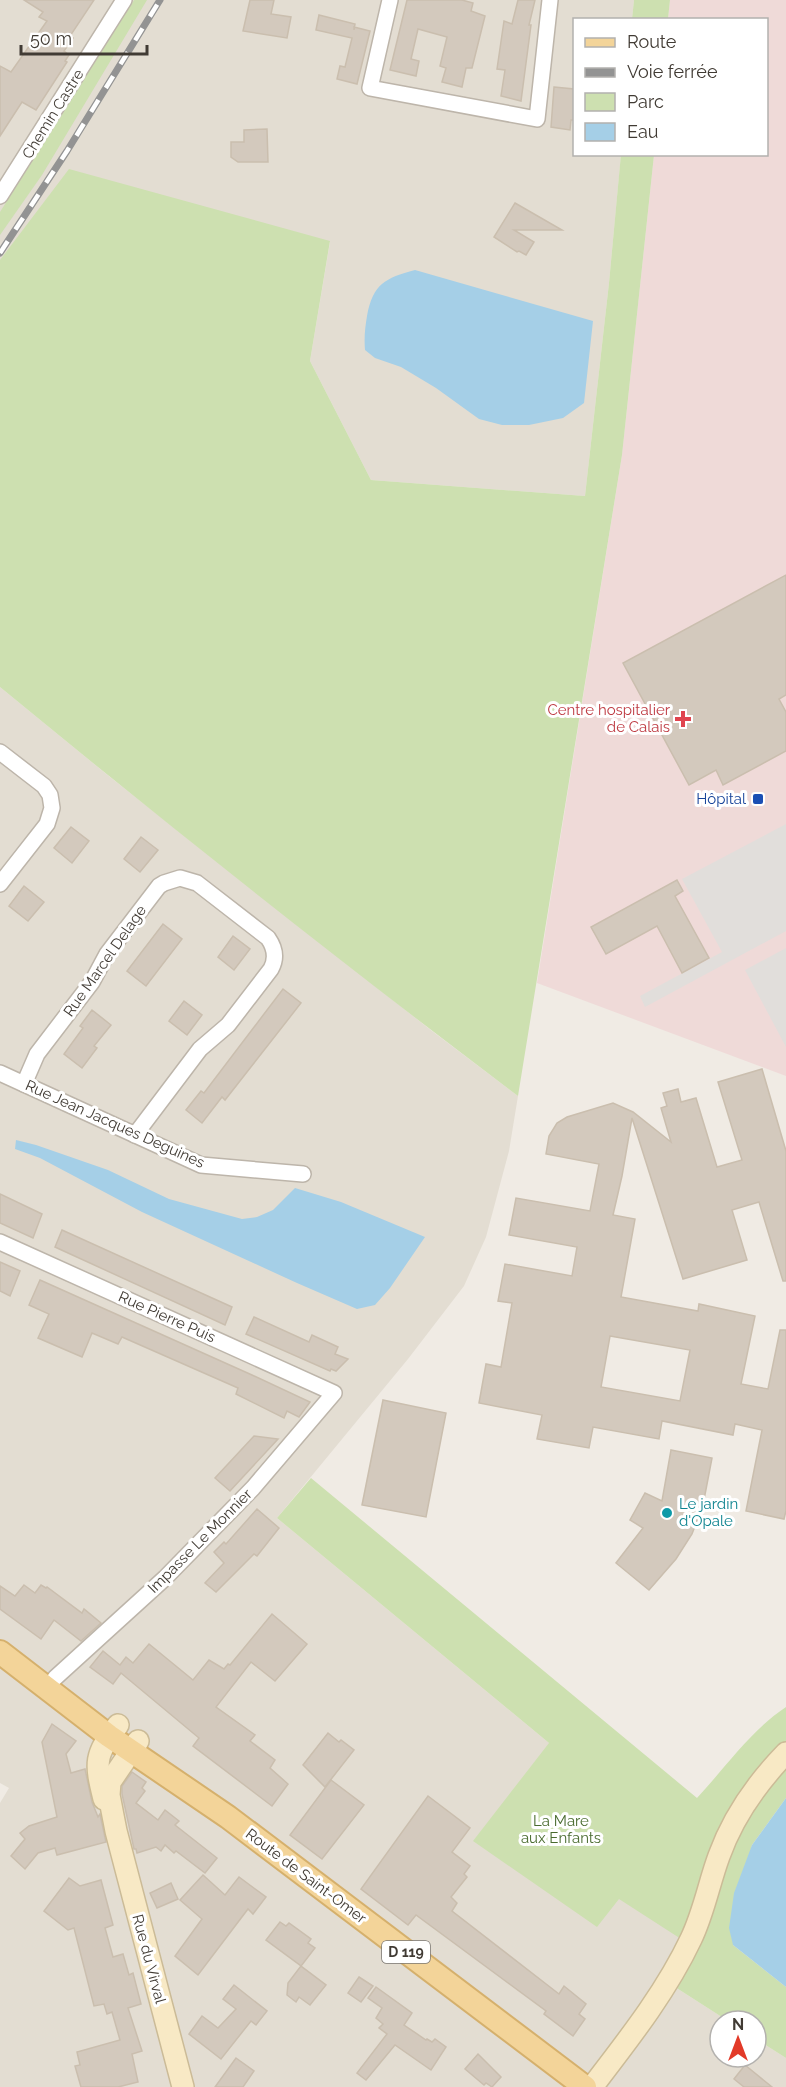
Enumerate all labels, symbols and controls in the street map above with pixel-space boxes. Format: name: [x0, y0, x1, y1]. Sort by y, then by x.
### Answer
scale bar: [21, 18, 147, 56]
legend: [573, 18, 768, 156]
text: 50 m: [30, 28, 72, 49]
text: Route: [627, 31, 677, 52]
text: Voie ferrée: [627, 61, 718, 82]
street label: Chemin Castre: [18, 66, 88, 162]
text: Parc: [627, 91, 664, 112]
text: Eau: [627, 121, 658, 142]
place label: Centre hospitalier de Calais: [547, 701, 671, 736]
marker: Centre hospitalier de Calais: [674, 710, 692, 728]
place label: Hôpital: [696, 790, 747, 808]
marker: Hôpital: [751, 792, 765, 806]
street label: Rue Marcel Delage: [60, 902, 150, 1020]
street label: Rue Jean Jacques Deguines: [23, 1076, 207, 1172]
street label: Rue Pierre Puis: [116, 1288, 218, 1346]
street label: Impasse Le Monnier: [144, 1485, 256, 1597]
place label: Le jardin d'Opale: [679, 1495, 738, 1530]
marker: Le jardin d'Opale: [660, 1506, 674, 1520]
park label: La Mare aux Enfants: [521, 1812, 601, 1847]
street label: Route de Saint-Omer: [242, 1825, 370, 1928]
street label: Rue du Virval: [128, 1912, 170, 2006]
road number: D 119: [382, 1941, 430, 1963]
north arrow: [708, 2009, 768, 2069]
text: N: [732, 2015, 744, 2034]

